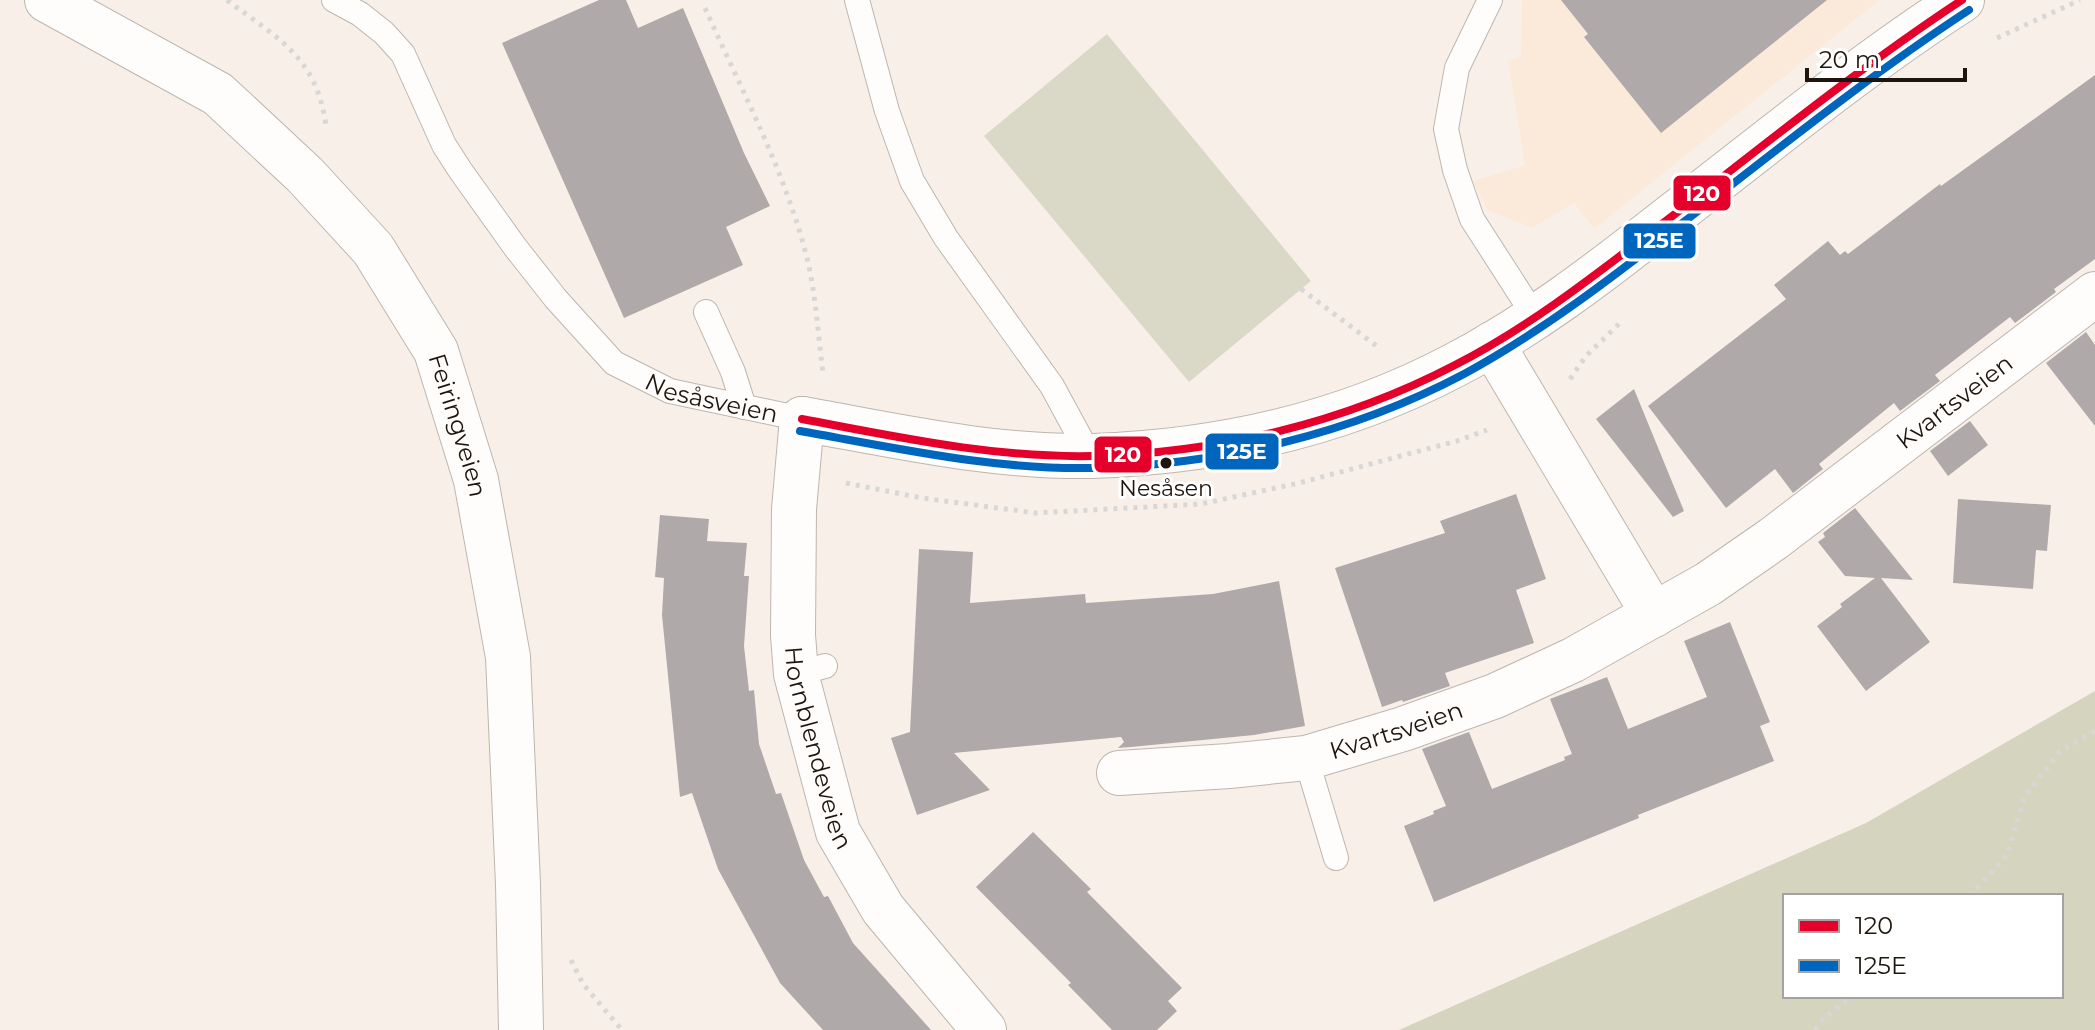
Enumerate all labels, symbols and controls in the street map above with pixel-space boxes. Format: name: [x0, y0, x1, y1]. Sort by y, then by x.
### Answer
scale bar: [1807, 32, 1965, 82]
text: 20 m: [1819, 45, 1880, 74]
line badge: 120: [1672, 174, 1732, 212]
text: 120: [1684, 180, 1720, 207]
line badge: 125E: [1622, 222, 1697, 260]
text: 125E: [1634, 227, 1684, 254]
street label: Kvartsveien: [1890, 348, 2018, 455]
street label: Feiringveien: [423, 350, 493, 499]
street label: Nesåsveien: [641, 367, 781, 428]
line badge: 125E: [1204, 432, 1280, 471]
line badge: 120: [1093, 435, 1153, 474]
text: 125E: [1217, 438, 1267, 465]
text: 120: [1105, 441, 1141, 468]
marker: Nesåsen: [1158, 455, 1174, 471]
place label: Nesåsen: [1119, 475, 1213, 502]
street label: Hornblendeveien: [779, 645, 859, 854]
street label: Kvartsveien: [1326, 694, 1467, 765]
legend: [1783, 894, 2063, 998]
text: 120: [1855, 911, 1893, 940]
text: 125E: [1855, 951, 1907, 980]

